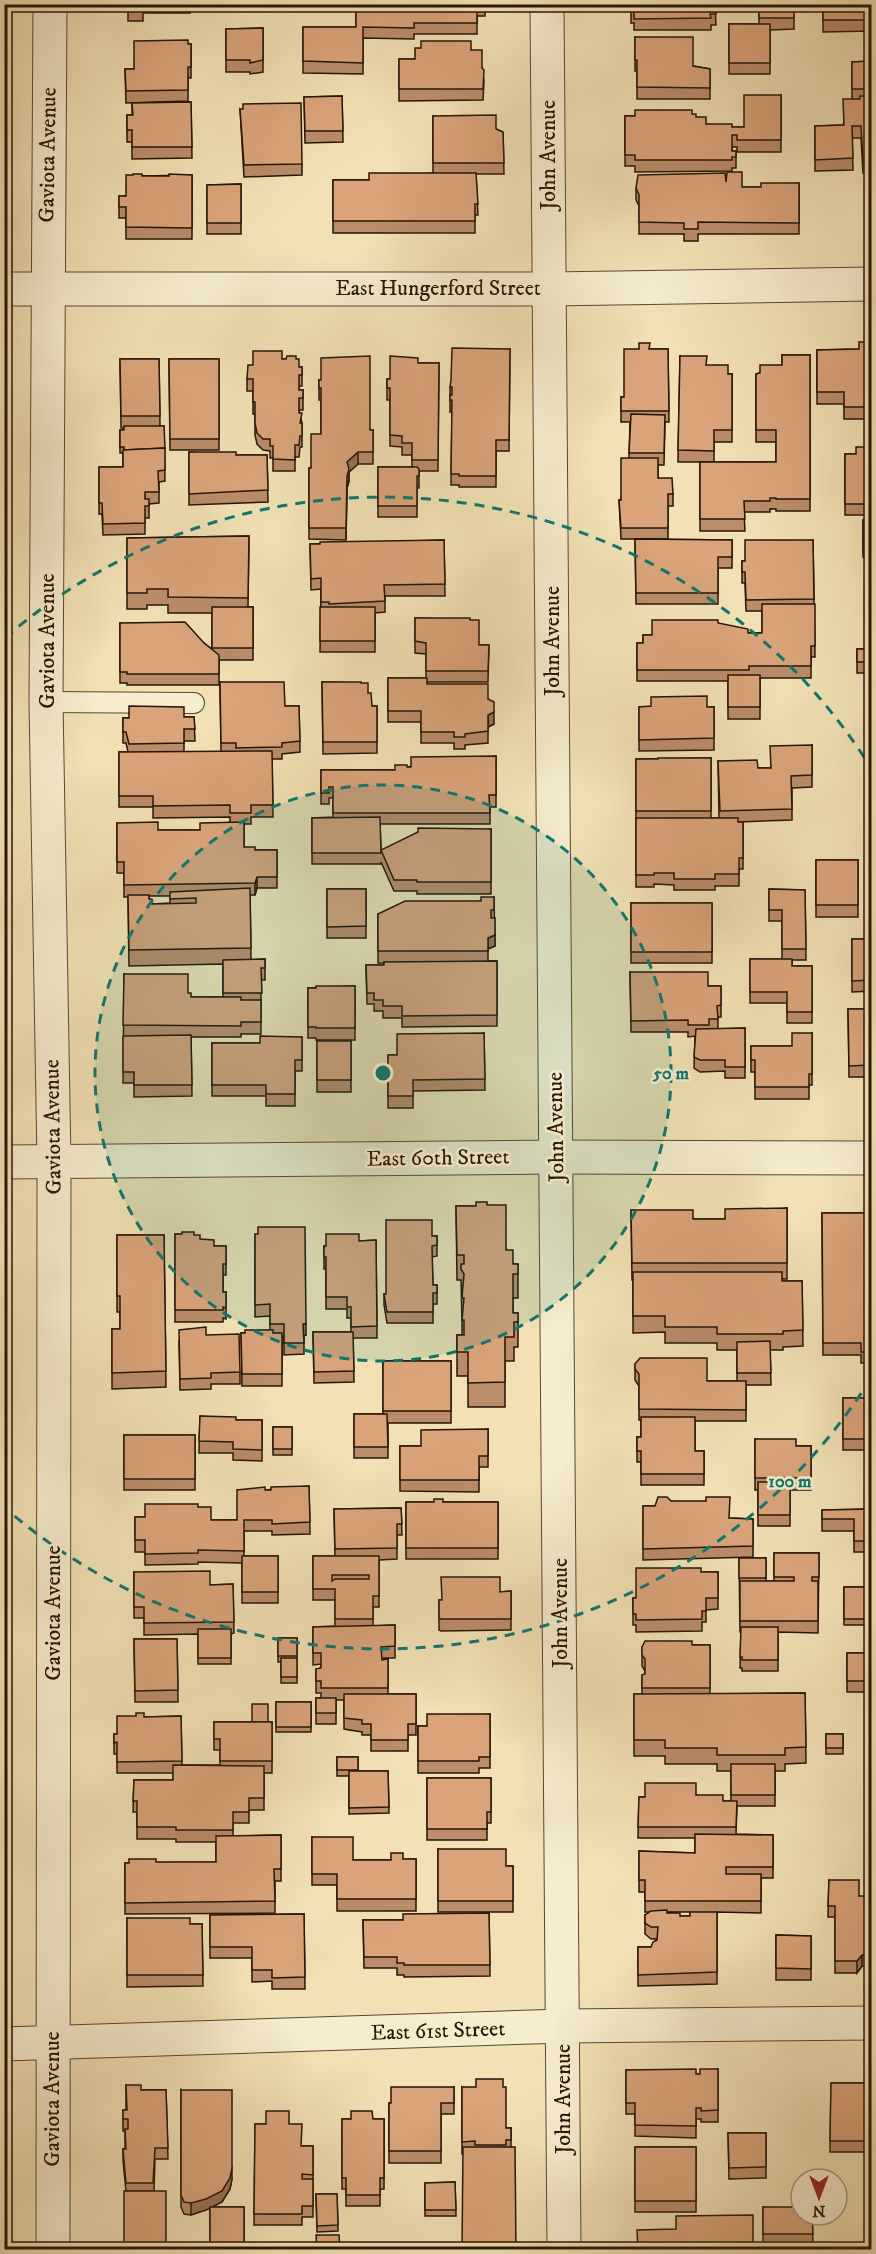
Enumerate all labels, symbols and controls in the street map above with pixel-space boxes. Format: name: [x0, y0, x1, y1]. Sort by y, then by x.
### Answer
street label: Gaviota Avenue: [33, 87, 63, 223]
street label: John Avenue: [535, 100, 562, 212]
street label: East Hungerford Street: [335, 275, 541, 302]
street label: Gaviota Avenue: [34, 573, 61, 709]
street label: John Avenue: [539, 586, 566, 698]
street label: Gaviota Avenue: [38, 1059, 68, 1195]
centre of rings: [373, 1063, 393, 1083]
text: 50 m: [652, 1063, 689, 1085]
street label: John Avenue: [542, 1072, 570, 1184]
street label: East 60th Street: [366, 1143, 510, 1173]
text: 100 m: [768, 1471, 812, 1493]
street label: Gaviota Avenue: [40, 1545, 67, 1681]
street label: John Avenue: [547, 1558, 574, 1670]
street label: East 61st Street: [370, 2015, 506, 2047]
street label: Gaviota Avenue: [39, 2031, 66, 2167]
street label: John Avenue: [550, 2044, 577, 2156]
north arrow: [789, 2167, 849, 2227]
text: N: [812, 2201, 826, 2221]

